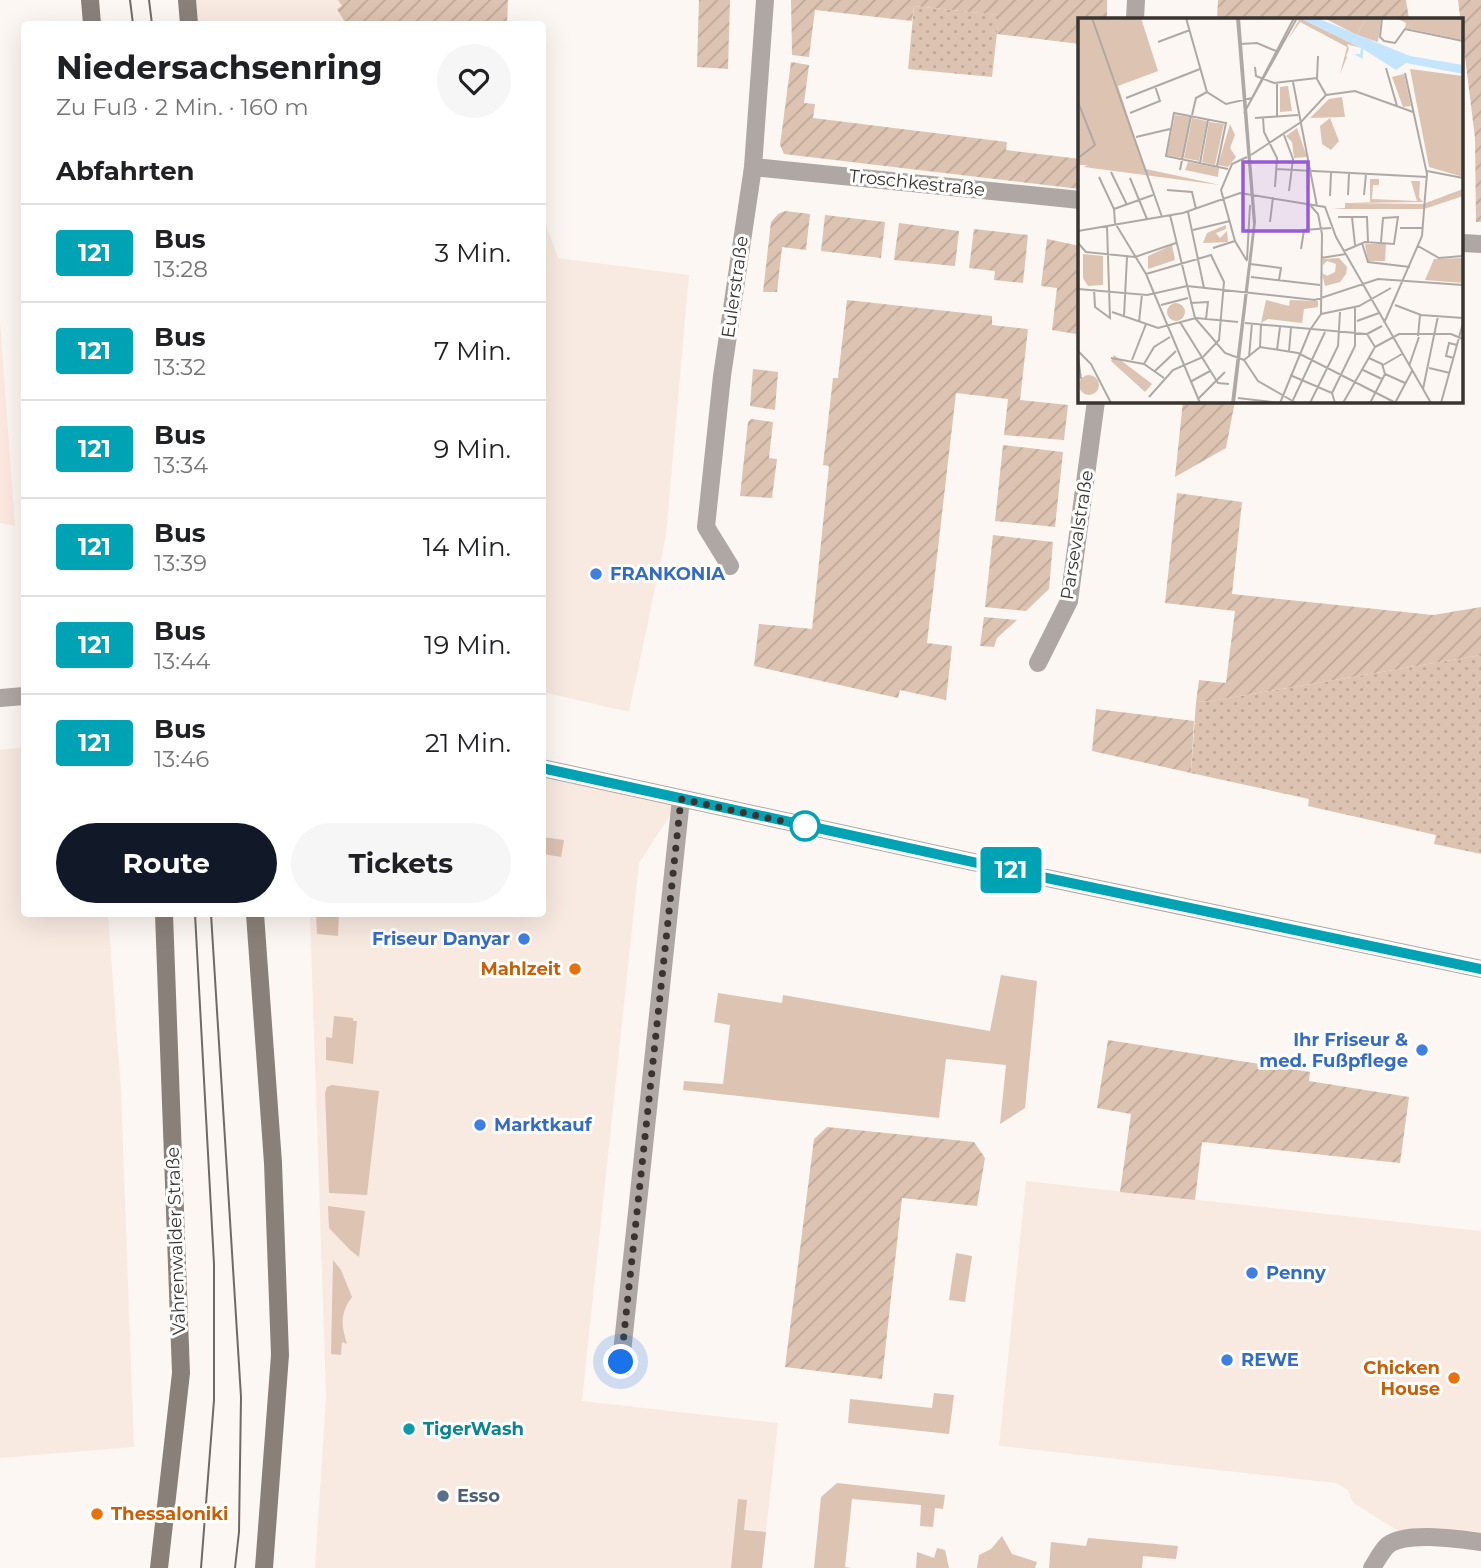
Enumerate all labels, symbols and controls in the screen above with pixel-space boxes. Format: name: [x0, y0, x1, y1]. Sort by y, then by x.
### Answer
inset map: [1078, 18, 1464, 402]
button: heart: [437, 44, 511, 118]
text: Niedersachsenring: [56, 47, 383, 87]
text: Zu Fuß · 2 Min. · 160 m: [56, 93, 309, 121]
text: Abfahrten: [56, 155, 195, 187]
street label: Troschkestraße: [848, 165, 986, 201]
text: Bus: [154, 223, 206, 255]
street label: Eulerstraße: [717, 234, 753, 340]
text: 3 Min.: [435, 237, 511, 269]
text: 121: [78, 238, 111, 267]
text: 13:28: [154, 255, 208, 283]
text: Bus: [154, 321, 206, 353]
text: 7 Min.: [434, 335, 511, 367]
text: 121: [78, 336, 111, 365]
text: 13:32: [154, 353, 206, 381]
text: Bus: [154, 419, 206, 451]
text: 9 Min.: [433, 433, 511, 465]
text: 121: [78, 434, 111, 463]
text: 13:34: [154, 451, 208, 479]
street label: Parsevalstraße: [1056, 469, 1098, 601]
text: Bus: [154, 517, 206, 549]
text: 14 Min.: [423, 531, 511, 563]
text: 121: [78, 532, 111, 561]
text: 13:39: [154, 549, 207, 577]
place label: FRANKONIA: [610, 563, 725, 585]
marker: FRANKONIA: [588, 566, 604, 582]
text: Bus: [154, 615, 206, 647]
text: 19 Min.: [424, 629, 511, 661]
text: 121: [78, 630, 111, 659]
text: 13:44: [154, 647, 211, 675]
text: Bus: [154, 713, 206, 745]
text: 21 Min.: [425, 727, 511, 759]
text: 121: [78, 728, 111, 757]
text: 13:46: [154, 745, 209, 773]
unlabelled marker: [790, 811, 820, 841]
button: Route: [56, 823, 277, 903]
button: Tickets: [291, 823, 511, 903]
line badge: 121: [971, 847, 1051, 893]
text: 121: [995, 855, 1027, 884]
place label: Friseur Danyar: [372, 928, 510, 950]
marker: Friseur Danyar: [516, 931, 532, 947]
place label: Mahlzeit: [481, 958, 561, 980]
marker: Mahlzeit: [567, 961, 583, 977]
place label: Ihr Friseur & med. Fußpflege: [1259, 1029, 1408, 1072]
marker: Ihr Friseur & med. Fußpflege: [1414, 1042, 1430, 1058]
place label: Marktkauf: [494, 1114, 593, 1136]
marker: Marktkauf: [472, 1117, 488, 1133]
street label: Vahrenwalder Straße: [162, 1146, 190, 1336]
place label: Penny: [1266, 1262, 1326, 1284]
marker: Penny: [1244, 1265, 1260, 1281]
your location: [603, 1344, 638, 1379]
place label: REWE: [1241, 1349, 1299, 1371]
marker: REWE: [1219, 1352, 1235, 1368]
place label: Chicken House: [1363, 1357, 1440, 1400]
marker: Chicken House: [1446, 1370, 1462, 1386]
place label: TigerWash: [423, 1418, 524, 1440]
marker: TigerWash: [401, 1421, 417, 1437]
place label: Esso: [457, 1485, 500, 1507]
marker: Esso: [435, 1488, 451, 1504]
place label: Thessaloniki: [111, 1503, 229, 1525]
marker: Thessaloniki: [89, 1506, 105, 1522]

